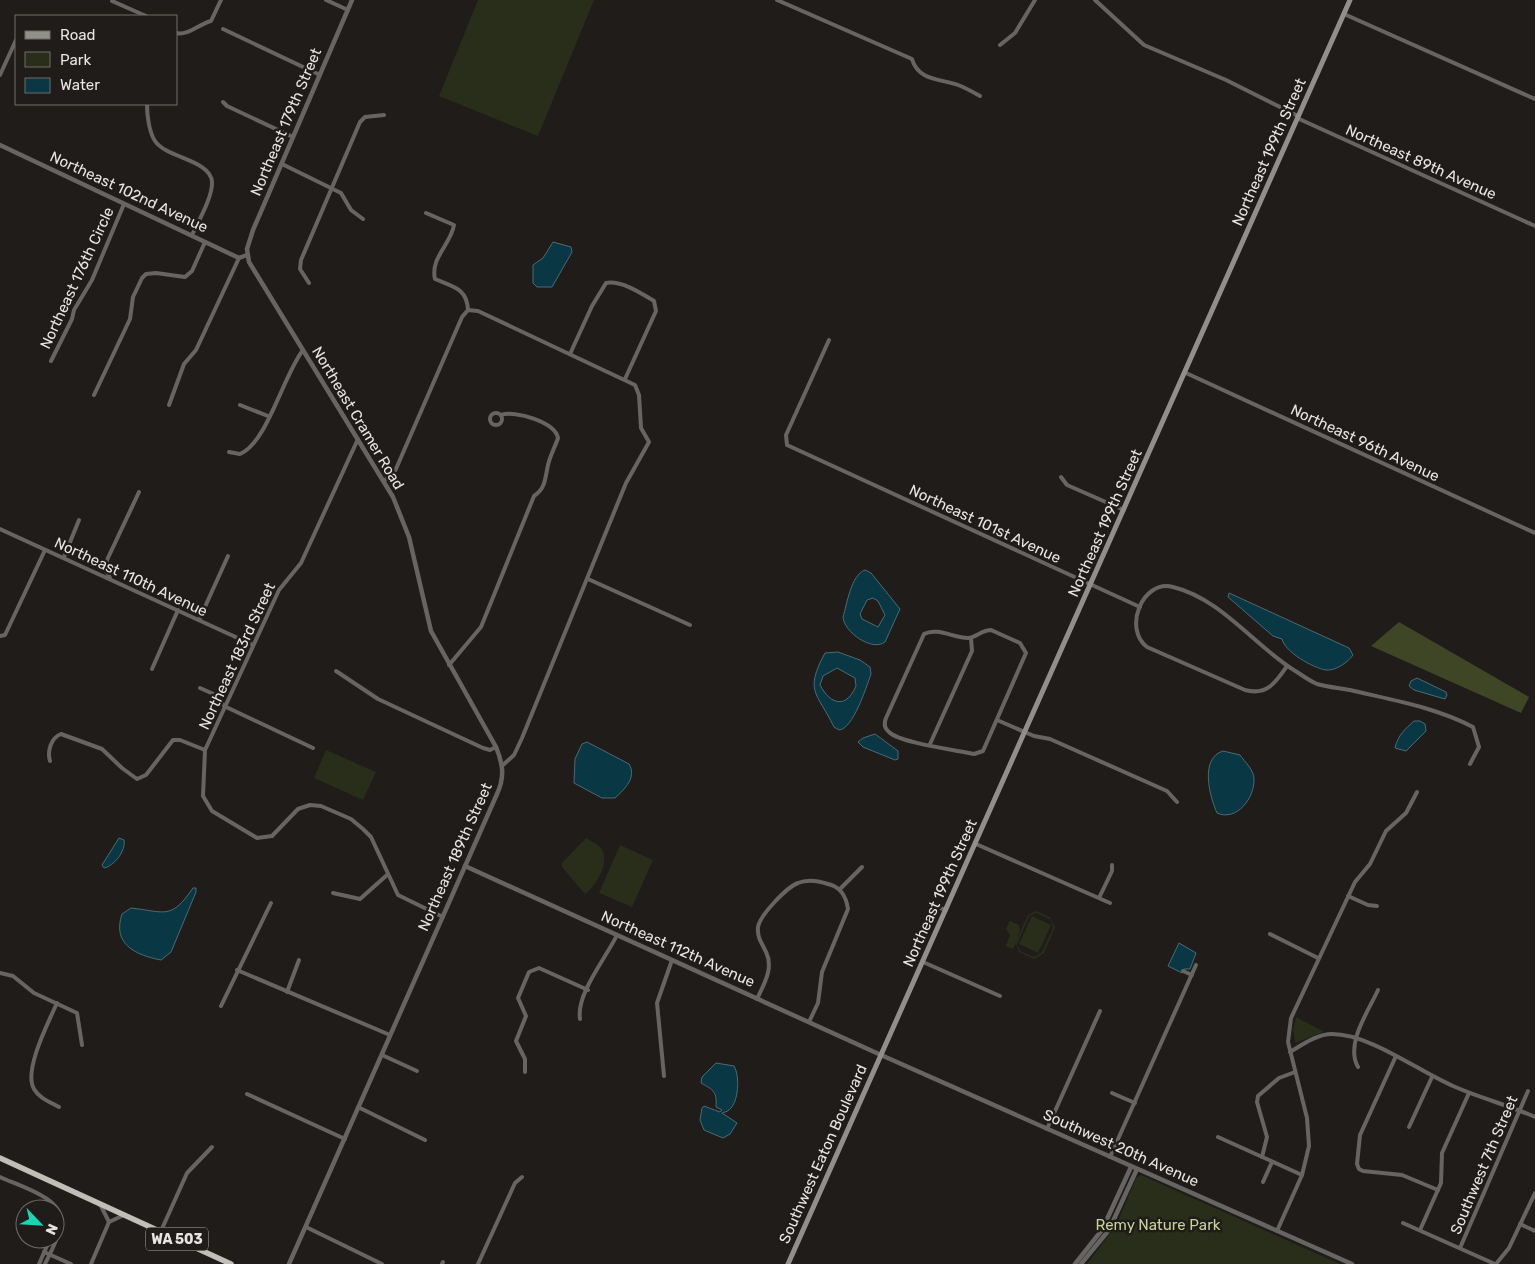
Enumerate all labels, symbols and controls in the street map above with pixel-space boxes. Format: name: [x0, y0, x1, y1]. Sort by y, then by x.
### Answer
legend: [15, 15, 178, 105]
text: Road: [60, 26, 96, 44]
street label: Northeast 179th Street: [247, 45, 325, 199]
text: Park: [60, 51, 91, 69]
street label: Northeast 199th Street: [1228, 75, 1310, 229]
text: Water: [60, 76, 100, 94]
street label: Northeast 89th Avenue: [1343, 121, 1499, 203]
street label: Northeast 102nd Avenue: [47, 147, 211, 237]
street label: Northeast 176th Circle: [36, 204, 118, 352]
street label: Northeast Cramer Road: [308, 343, 408, 493]
street label: Northeast 96th Avenue: [1288, 401, 1442, 485]
street label: Northeast 199th Street: [1064, 446, 1146, 600]
street label: Northeast 101st Avenue: [906, 481, 1064, 567]
street label: Northeast 110th Avenue: [52, 534, 210, 620]
street label: Northeast 183rd Street: [195, 580, 279, 732]
street label: Northeast 189th Street: [414, 780, 496, 934]
street label: Northeast 199th Street: [899, 816, 981, 970]
street label: Northeast 112th Avenue: [598, 907, 758, 991]
street label: Southwest Eaton Boulevard: [775, 1062, 871, 1246]
street label: Southwest 7th Street: [1447, 1093, 1521, 1237]
street label: Southwest 20th Avenue: [1040, 1106, 1202, 1190]
north arrow: [15, 1199, 65, 1249]
park label: Remy Nature Park: [1095, 1216, 1221, 1234]
text: N: [41, 1221, 61, 1237]
road number: WA 503: [146, 1228, 208, 1250]

